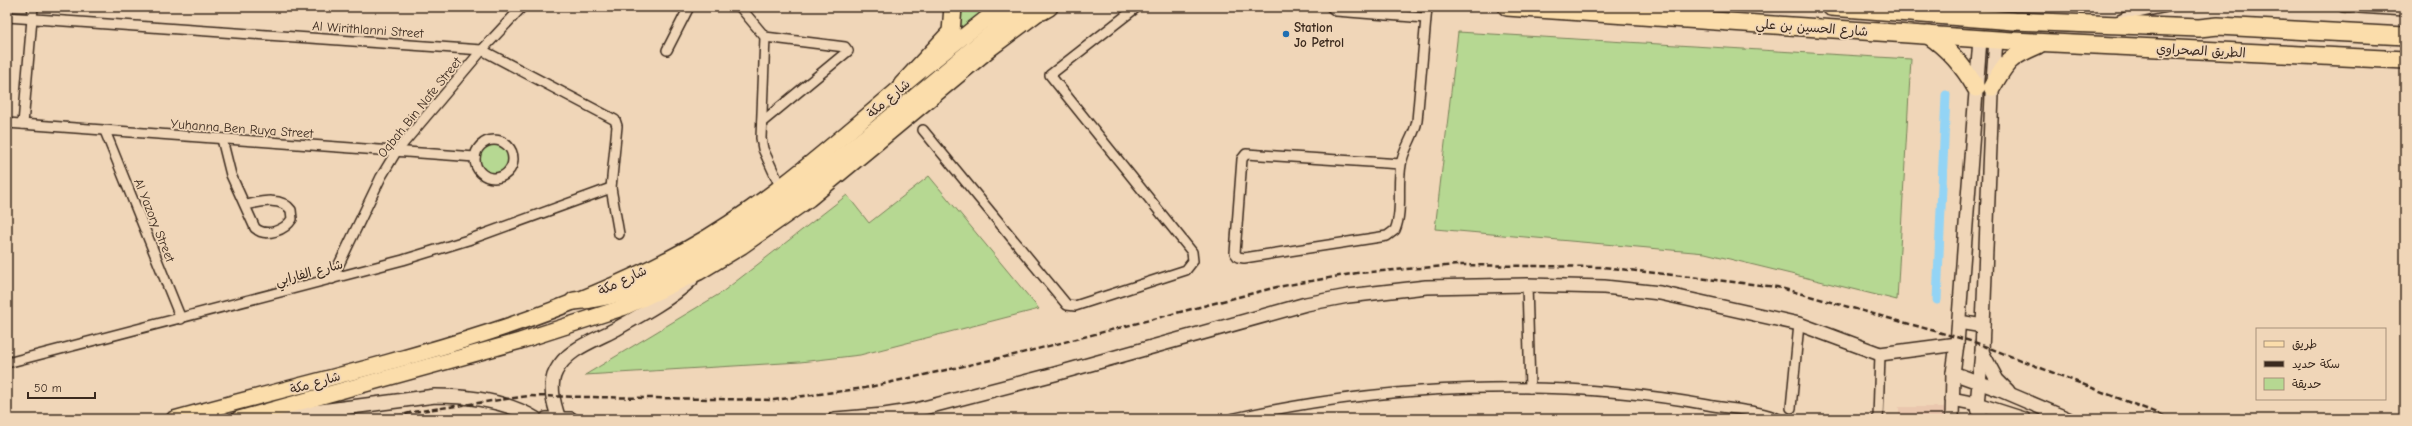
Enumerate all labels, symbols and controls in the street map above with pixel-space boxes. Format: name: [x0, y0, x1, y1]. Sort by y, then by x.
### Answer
street label: شارع الحسين بن علي: [1755, 16, 1869, 43]
street label: Al Wirithlanni Street: [312, 18, 425, 41]
place label: Station Jo Petrol: [1294, 20, 1344, 50]
marker: Station Jo Petrol: [1281, 29, 1291, 39]
street label: الطريق الصحراوي: [2156, 41, 2246, 62]
street label: Oqbah Bin Nafe Street: [374, 53, 465, 160]
street label: شارع مكة: [864, 76, 914, 122]
street label: Yuhanna Ben Ruya Street: [170, 116, 315, 141]
street label: Al Yazory Street: [131, 176, 179, 265]
street label: شارع الفارابي: [274, 256, 346, 293]
street label: شارع مكة: [596, 263, 650, 300]
legend: [2256, 328, 2386, 400]
text: طريق: [2292, 337, 2317, 351]
text: سكة حديد: [2292, 357, 2340, 371]
street label: شارع مكة: [288, 368, 343, 399]
scale bar: [28, 374, 95, 400]
text: حديقة: [2292, 377, 2321, 391]
text: 50 m: [34, 381, 62, 395]

